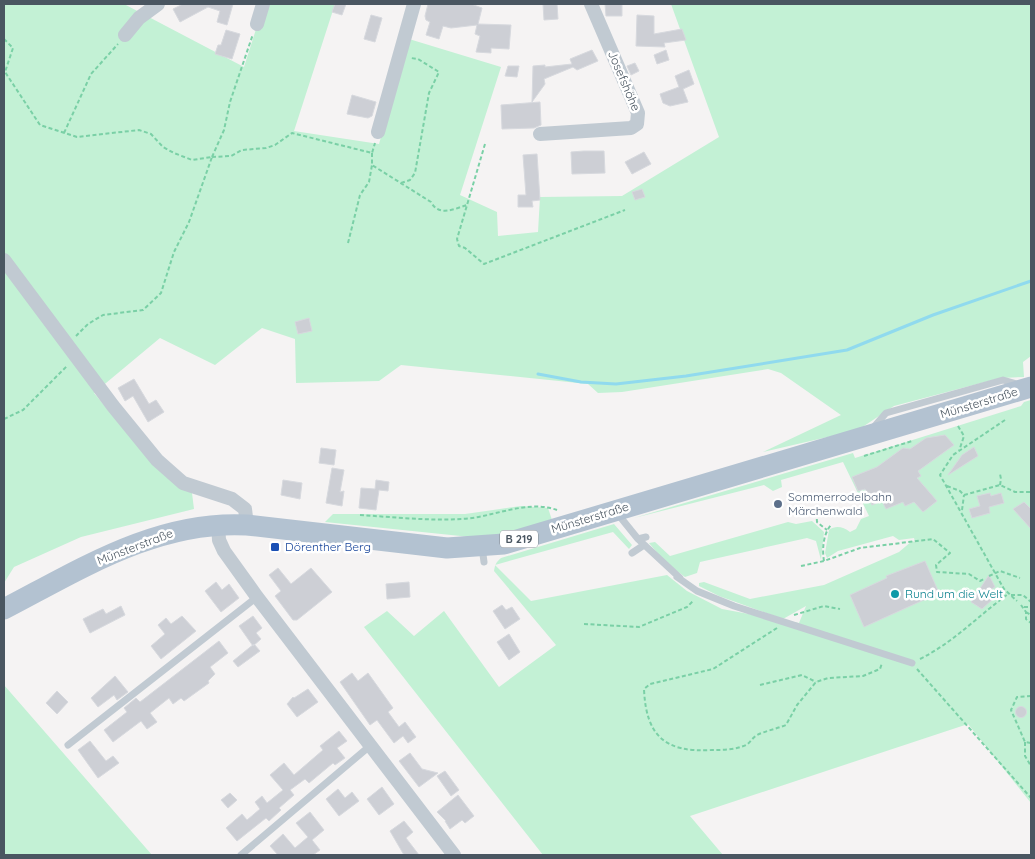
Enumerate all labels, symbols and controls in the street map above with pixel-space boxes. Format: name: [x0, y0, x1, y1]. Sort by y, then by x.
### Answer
street label: Josefshöhe: [605, 48, 644, 113]
street label: Münsterstraße: [938, 384, 1020, 421]
place label: Sommerrodelbahn Märchenwald: [788, 489, 892, 518]
marker: Sommerrodelbahn Märchenwald: [772, 498, 784, 510]
street label: Münsterstraße: [549, 499, 631, 536]
street label: Münsterstraße: [95, 525, 175, 568]
road number: B 219: [500, 530, 538, 548]
place label: Dörenther Berg: [285, 539, 371, 554]
marker: Dörenther Berg: [269, 541, 281, 553]
place label: Rund um die Welt: [905, 586, 1003, 601]
marker: Rund um die Welt: [889, 588, 901, 600]

